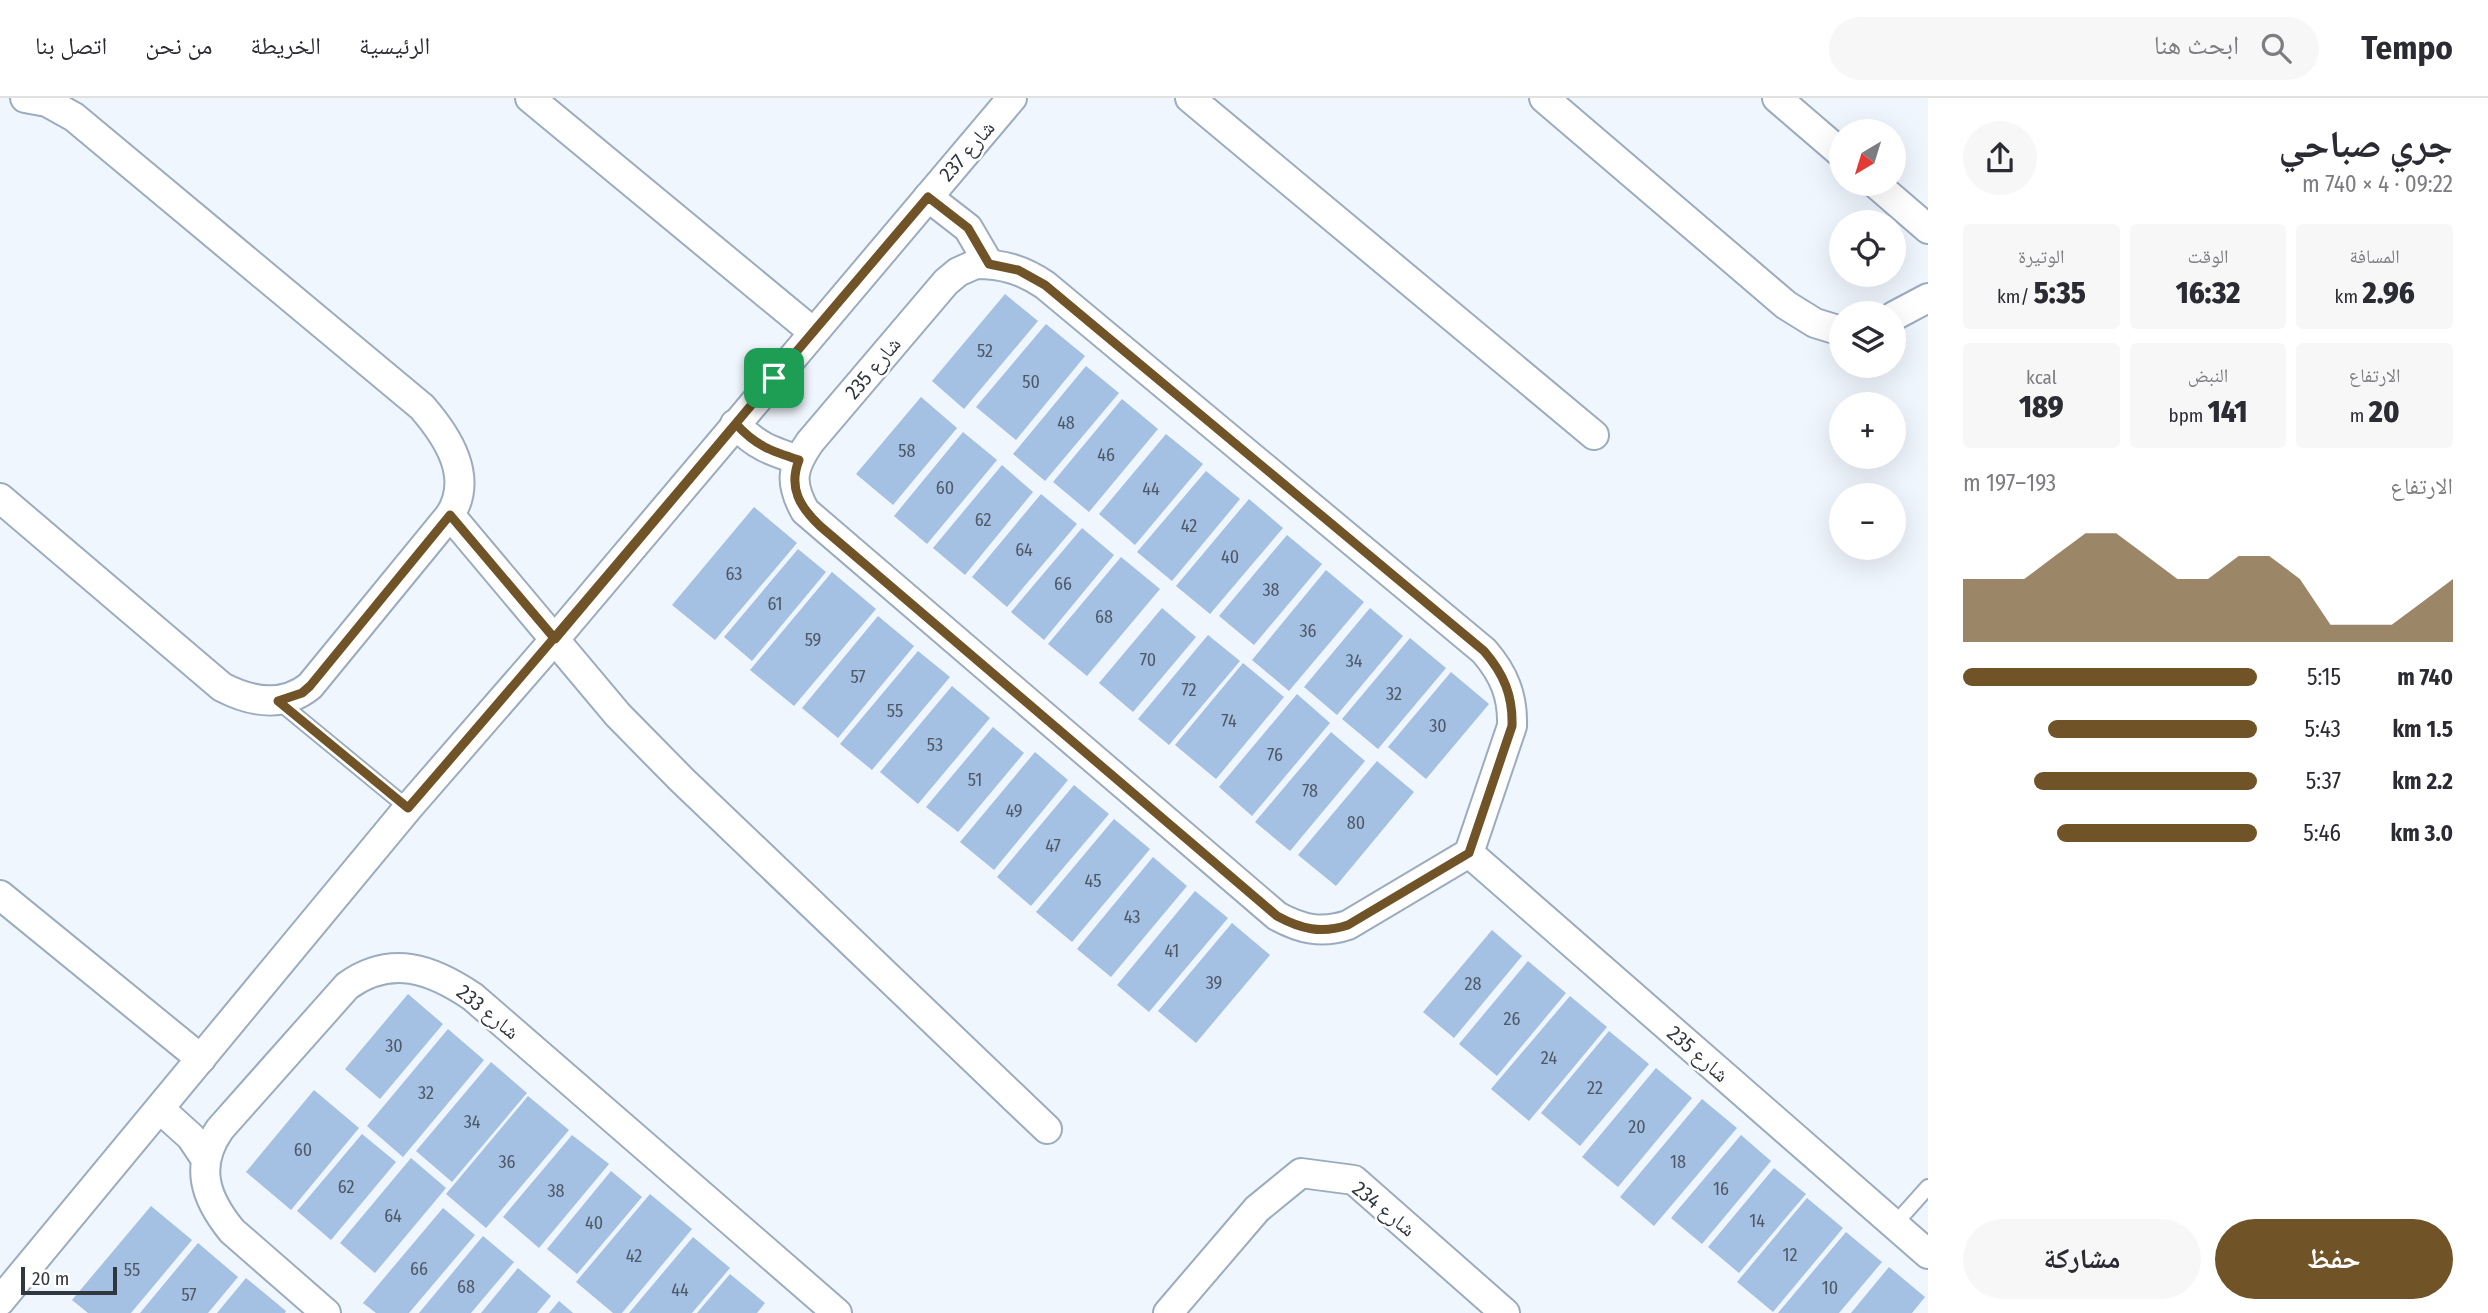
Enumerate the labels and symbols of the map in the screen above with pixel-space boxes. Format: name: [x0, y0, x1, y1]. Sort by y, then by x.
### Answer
street label: شارع 237: [934, 115, 1000, 187]
north arrow: [1829, 119, 1906, 196]
street label: شارع 235: [840, 332, 906, 404]
house number: 52: [977, 340, 993, 362]
pin: [744, 348, 804, 408]
house number: 50: [1022, 371, 1040, 393]
house number: 48: [1057, 412, 1075, 434]
house number: 58: [898, 440, 916, 462]
house number: 46: [1097, 444, 1115, 466]
house number: 60: [936, 477, 954, 499]
house number: 44: [1142, 478, 1160, 500]
house number: 62: [975, 509, 991, 531]
house number: 42: [1181, 515, 1197, 537]
house number: 64: [1015, 539, 1033, 561]
house number: 40: [1221, 546, 1239, 568]
house number: 63: [726, 563, 742, 585]
house number: 66: [1054, 573, 1072, 595]
house number: 38: [1262, 579, 1280, 601]
house number: 61: [767, 593, 783, 615]
house number: 68: [1095, 606, 1113, 628]
house number: 36: [1299, 620, 1317, 642]
house number: 59: [805, 629, 821, 651]
house number: 70: [1140, 649, 1156, 671]
house number: 34: [1346, 650, 1363, 672]
house number: 57: [850, 666, 866, 688]
house number: 72: [1181, 679, 1197, 701]
house number: 32: [1386, 683, 1402, 705]
house number: 55: [887, 700, 903, 722]
house number: 74: [1221, 710, 1237, 732]
house number: 30: [1429, 715, 1447, 737]
house number: 53: [927, 734, 943, 756]
house number: 76: [1267, 744, 1283, 766]
house number: 51: [968, 769, 982, 791]
house number: 78: [1302, 780, 1318, 802]
house number: 49: [1005, 800, 1023, 822]
house number: 80: [1347, 812, 1365, 834]
house number: 47: [1045, 835, 1061, 857]
house number: 45: [1085, 870, 1101, 892]
house number: 43: [1124, 906, 1140, 928]
house number: 41: [1165, 940, 1179, 962]
house number: 39: [1206, 972, 1222, 994]
house number: 28: [1465, 973, 1481, 995]
street label: شارع 233: [451, 979, 525, 1045]
house number: 26: [1504, 1008, 1521, 1030]
street label: شارع 235: [1662, 1020, 1734, 1088]
house number: 30: [385, 1035, 403, 1057]
house number: 24: [1541, 1047, 1557, 1069]
house number: 22: [1587, 1077, 1603, 1099]
house number: 32: [418, 1082, 434, 1104]
house number: 34: [464, 1111, 481, 1133]
house number: 20: [1628, 1116, 1646, 1138]
house number: 60: [294, 1139, 312, 1161]
house number: 36: [498, 1151, 516, 1173]
house number: 18: [1670, 1151, 1686, 1173]
house number: 62: [338, 1176, 354, 1198]
street label: شارع 234: [1347, 1176, 1421, 1242]
house number: 16: [1713, 1178, 1729, 1200]
house number: 38: [547, 1180, 565, 1202]
house number: 64: [384, 1205, 402, 1227]
house number: 14: [1749, 1210, 1765, 1232]
house number: 40: [585, 1212, 603, 1234]
house number: 12: [1783, 1244, 1798, 1266]
house number: 42: [626, 1245, 642, 1267]
house number: 66: [410, 1258, 428, 1280]
house number: 55: [124, 1259, 140, 1281]
scale bar: [21, 1264, 117, 1296]
house number: 68: [457, 1276, 475, 1298]
house number: 10: [1822, 1277, 1838, 1299]
house number: 44: [671, 1279, 689, 1301]
house number: 57: [181, 1284, 197, 1306]

